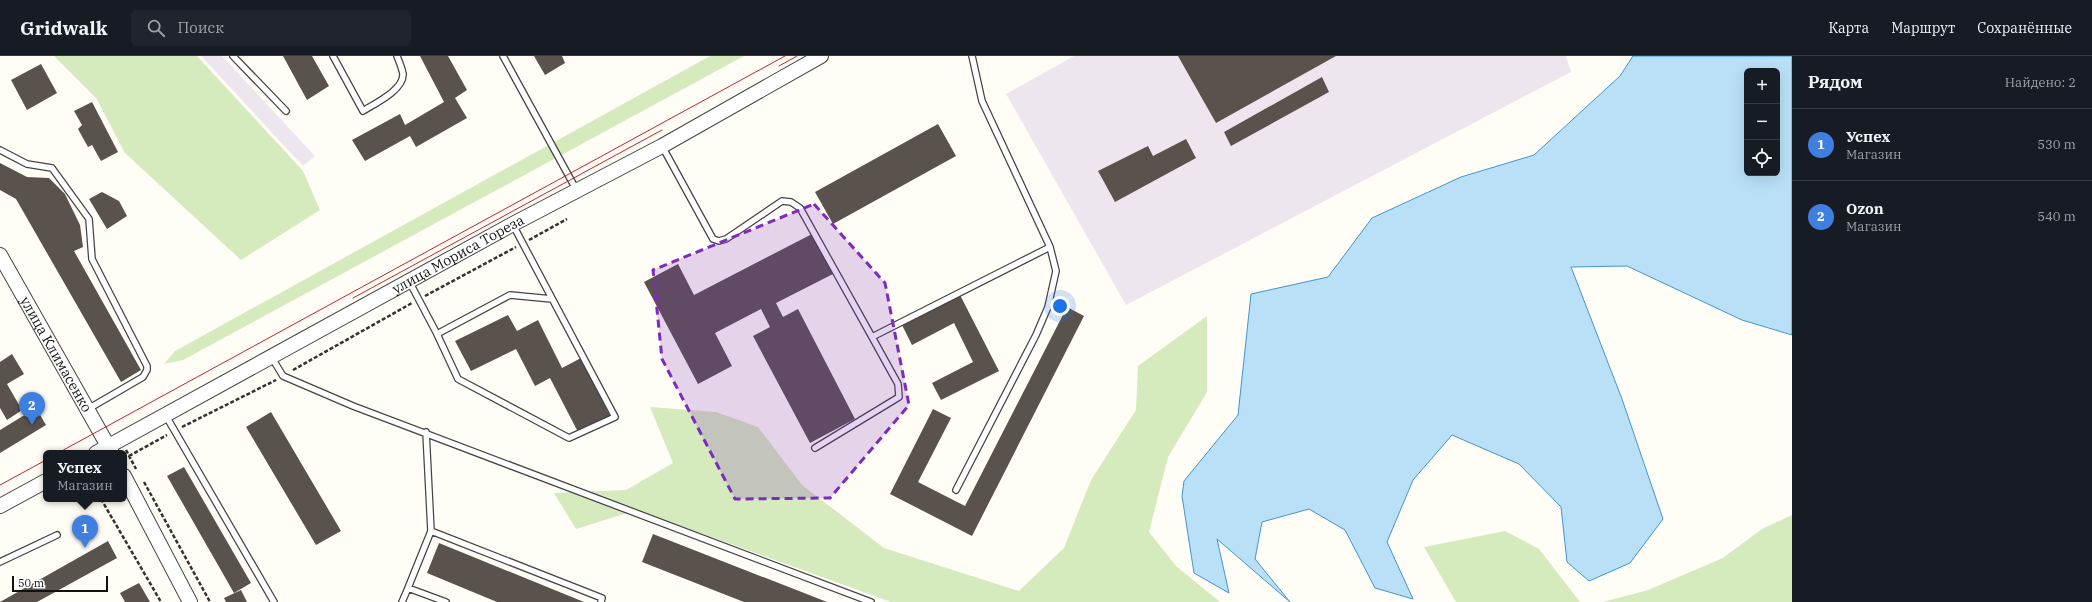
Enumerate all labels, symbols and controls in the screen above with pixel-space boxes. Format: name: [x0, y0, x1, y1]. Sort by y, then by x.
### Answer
search box: [131, 10, 411, 46]
text: Gridwalk: [20, 16, 107, 40]
icon: search: [145, 17, 167, 39]
text: Поиск: [177, 18, 224, 37]
text: Карта: [1828, 19, 1869, 37]
text: Маршрут: [1891, 19, 1955, 37]
text: Сохранённые: [1977, 19, 2072, 37]
map controls: [1744, 68, 1780, 176]
button: +: [1744, 68, 1780, 104]
text: Рядом: [1808, 71, 1863, 93]
text: Найдено: 2: [2005, 74, 2076, 91]
button: −: [1744, 104, 1780, 140]
text: Успех: [1846, 127, 1890, 146]
text: 1: [1817, 136, 1825, 153]
text: 530 m: [2037, 136, 2076, 153]
button: locate: [1744, 140, 1780, 176]
text: Магазин: [1846, 146, 1902, 163]
text: Ozon: [1846, 199, 1884, 218]
text: 2: [1817, 208, 1825, 225]
text: 540 m: [2037, 208, 2076, 225]
street label: улица Мориса Тореза: [389, 211, 528, 298]
text: Магазин: [1846, 218, 1902, 235]
street label: улица Климасенко: [16, 293, 96, 415]
your location: [1050, 296, 1070, 316]
pin: 2: [19, 392, 45, 425]
popup: [43, 450, 127, 502]
text: Успех: [57, 458, 102, 477]
text: Магазин: [57, 477, 113, 494]
pin: 1: [72, 515, 98, 548]
scale bar: [12, 574, 108, 593]
text: 50 m: [18, 576, 44, 590]

